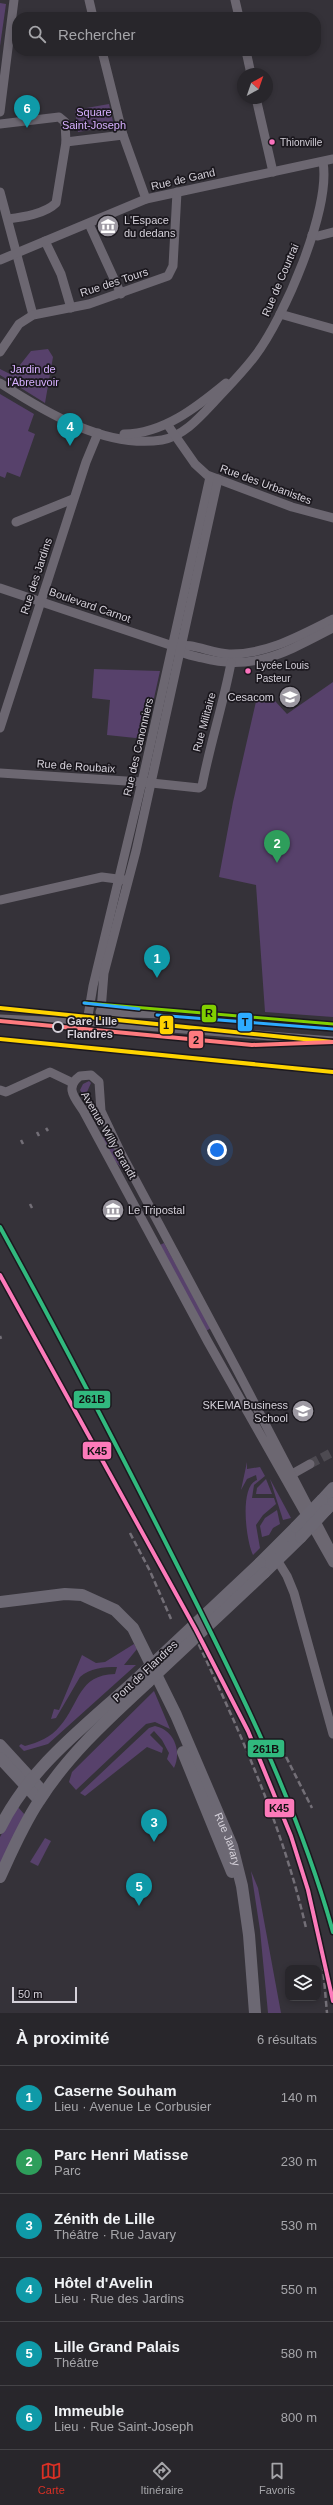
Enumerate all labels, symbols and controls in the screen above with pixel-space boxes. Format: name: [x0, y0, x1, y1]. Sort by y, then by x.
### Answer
search box: [12, 12, 321, 56]
icon: search: [26, 23, 48, 45]
text: Rechercher: [58, 26, 136, 43]
north arrow: [237, 68, 273, 104]
pin: 6: [14, 95, 40, 128]
park label: Square Saint-Joseph: [62, 106, 126, 131]
marker: Thionville: [267, 137, 277, 147]
place label: Thionville: [280, 137, 323, 148]
street label: Rue de Gand: [150, 166, 216, 192]
museum icon: L'Espace du dedans: [95, 213, 121, 239]
place label: L'Espace du dedans: [124, 214, 176, 239]
street label: Rue de Courtrai: [259, 242, 301, 318]
street label: Rue des Tours: [79, 265, 150, 299]
park label: Jardin de l'Abreuvoir: [7, 363, 59, 388]
pin: 4: [57, 413, 83, 446]
street label: Rue des Urbanistes: [219, 462, 314, 506]
street label: Rue des Jardins: [18, 536, 54, 616]
street label: Boulevard Carnot: [48, 585, 132, 625]
place label: Lycée Louis Pasteur: [256, 660, 309, 684]
marker: Lycée Louis Pasteur: [243, 666, 253, 676]
school or university icon: Cesacom: [277, 684, 303, 710]
street label: Rue Militaire: [190, 691, 218, 753]
place label: Cesacom: [228, 691, 274, 703]
street label: Rue des Canonniers: [121, 696, 155, 797]
street label: Rue de Roubaix: [36, 757, 116, 775]
pin: 2: [264, 830, 290, 863]
pin: 1: [144, 945, 170, 978]
line badge: R: [201, 1004, 217, 1023]
text: R: [205, 1007, 213, 1019]
line badge: T: [237, 1012, 253, 1032]
place label: Gare Lille Flandres: [67, 1015, 117, 1040]
line badge: 1: [159, 1015, 174, 1035]
text: T: [242, 1016, 249, 1028]
text: 1: [163, 1019, 169, 1031]
marker: Gare Lille Flandres: [52, 1021, 64, 1033]
line badge: 2: [188, 1030, 204, 1049]
text: 2: [193, 1034, 199, 1046]
street label: Avenue Willy Brandt: [79, 1089, 139, 1181]
your location: [207, 1140, 227, 1160]
museum icon: Le Tripostal: [100, 1197, 126, 1223]
place label: Le Tripostal: [128, 1204, 185, 1216]
line badge: 261B: [73, 1390, 111, 1409]
text: 261B: [79, 1393, 105, 1405]
school or university icon: SKEMA Business School: [290, 1398, 316, 1424]
place label: SKEMA Business School: [202, 1399, 289, 1424]
line badge: K45: [82, 1441, 112, 1460]
text: K45: [87, 1445, 107, 1457]
street label: Pont de Flandres: [110, 1638, 180, 1704]
line badge: 261B: [247, 1739, 285, 1758]
text: 261B: [253, 1743, 279, 1755]
line badge: K45: [264, 1798, 295, 1818]
text: K45: [269, 1802, 289, 1814]
pin: 3: [141, 1809, 167, 1842]
street label: Rue Javary: [212, 1811, 243, 1867]
pin: 5: [126, 1873, 152, 1906]
map controls: [285, 1965, 321, 2001]
button: layers: [285, 1965, 321, 2001]
scale bar: [12, 1985, 77, 2004]
text: 50 m: [18, 1988, 42, 2000]
text: À proximité: [16, 2029, 110, 2048]
text: 6 résultats: [257, 2032, 317, 2047]
text: Caserne Souham: [54, 2082, 177, 2099]
text: 1: [25, 2090, 33, 2105]
text: 140 m: [281, 2090, 317, 2105]
text: Lieu · Avenue Le Corbusier: [54, 2099, 211, 2114]
text: Parc Henri Matisse: [54, 2146, 188, 2163]
text: 2: [25, 2154, 33, 2169]
text: 230 m: [281, 2154, 317, 2169]
text: Parc: [54, 2163, 81, 2178]
text: Zénith de Lille: [54, 2210, 155, 2227]
text: 3: [25, 2218, 33, 2233]
text: 530 m: [281, 2218, 317, 2233]
text: Théâtre · Rue Javary: [54, 2227, 176, 2242]
text: Hôtel d'Avelin: [54, 2274, 153, 2291]
text: 4: [25, 2282, 33, 2297]
text: 550 m: [281, 2282, 317, 2297]
text: Lieu · Rue des Jardins: [54, 2291, 184, 2306]
text: Lille Grand Palais: [54, 2338, 180, 2355]
text: 5: [25, 2346, 33, 2361]
text: 580 m: [281, 2346, 317, 2361]
text: Théâtre: [54, 2355, 99, 2370]
text: Immeuble: [54, 2402, 124, 2419]
text: 6: [25, 2410, 33, 2425]
text: 800 m: [281, 2410, 317, 2425]
text: Lieu · Rue Saint-Joseph: [54, 2419, 193, 2434]
tab: Carte: [38, 2460, 65, 2496]
tab: Itinéraire: [141, 2460, 183, 2496]
tab: Favoris: [259, 2460, 295, 2496]

